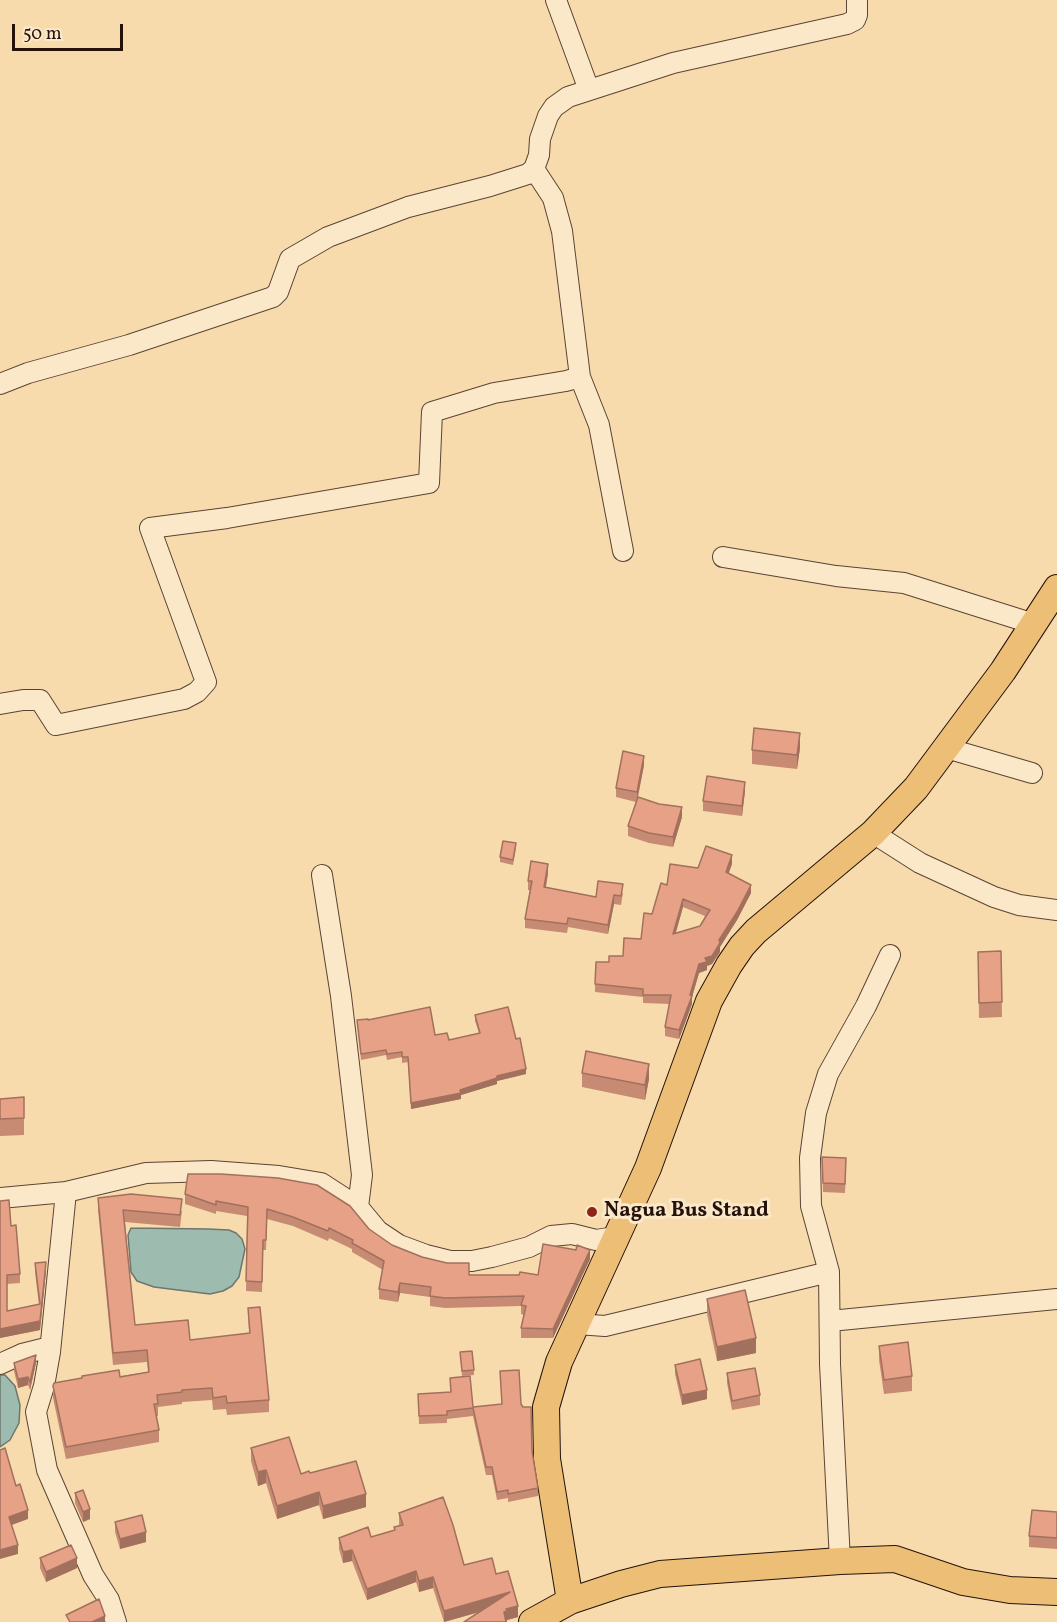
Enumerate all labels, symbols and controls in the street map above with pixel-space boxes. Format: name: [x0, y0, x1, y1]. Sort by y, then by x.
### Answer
scale bar: [15, 12, 126, 50]
text: 50 m: [23, 22, 62, 47]
place label: Nagua Bus Stand: [604, 1199, 769, 1225]
marker: Nagua Bus Stand: [585, 1205, 599, 1219]

